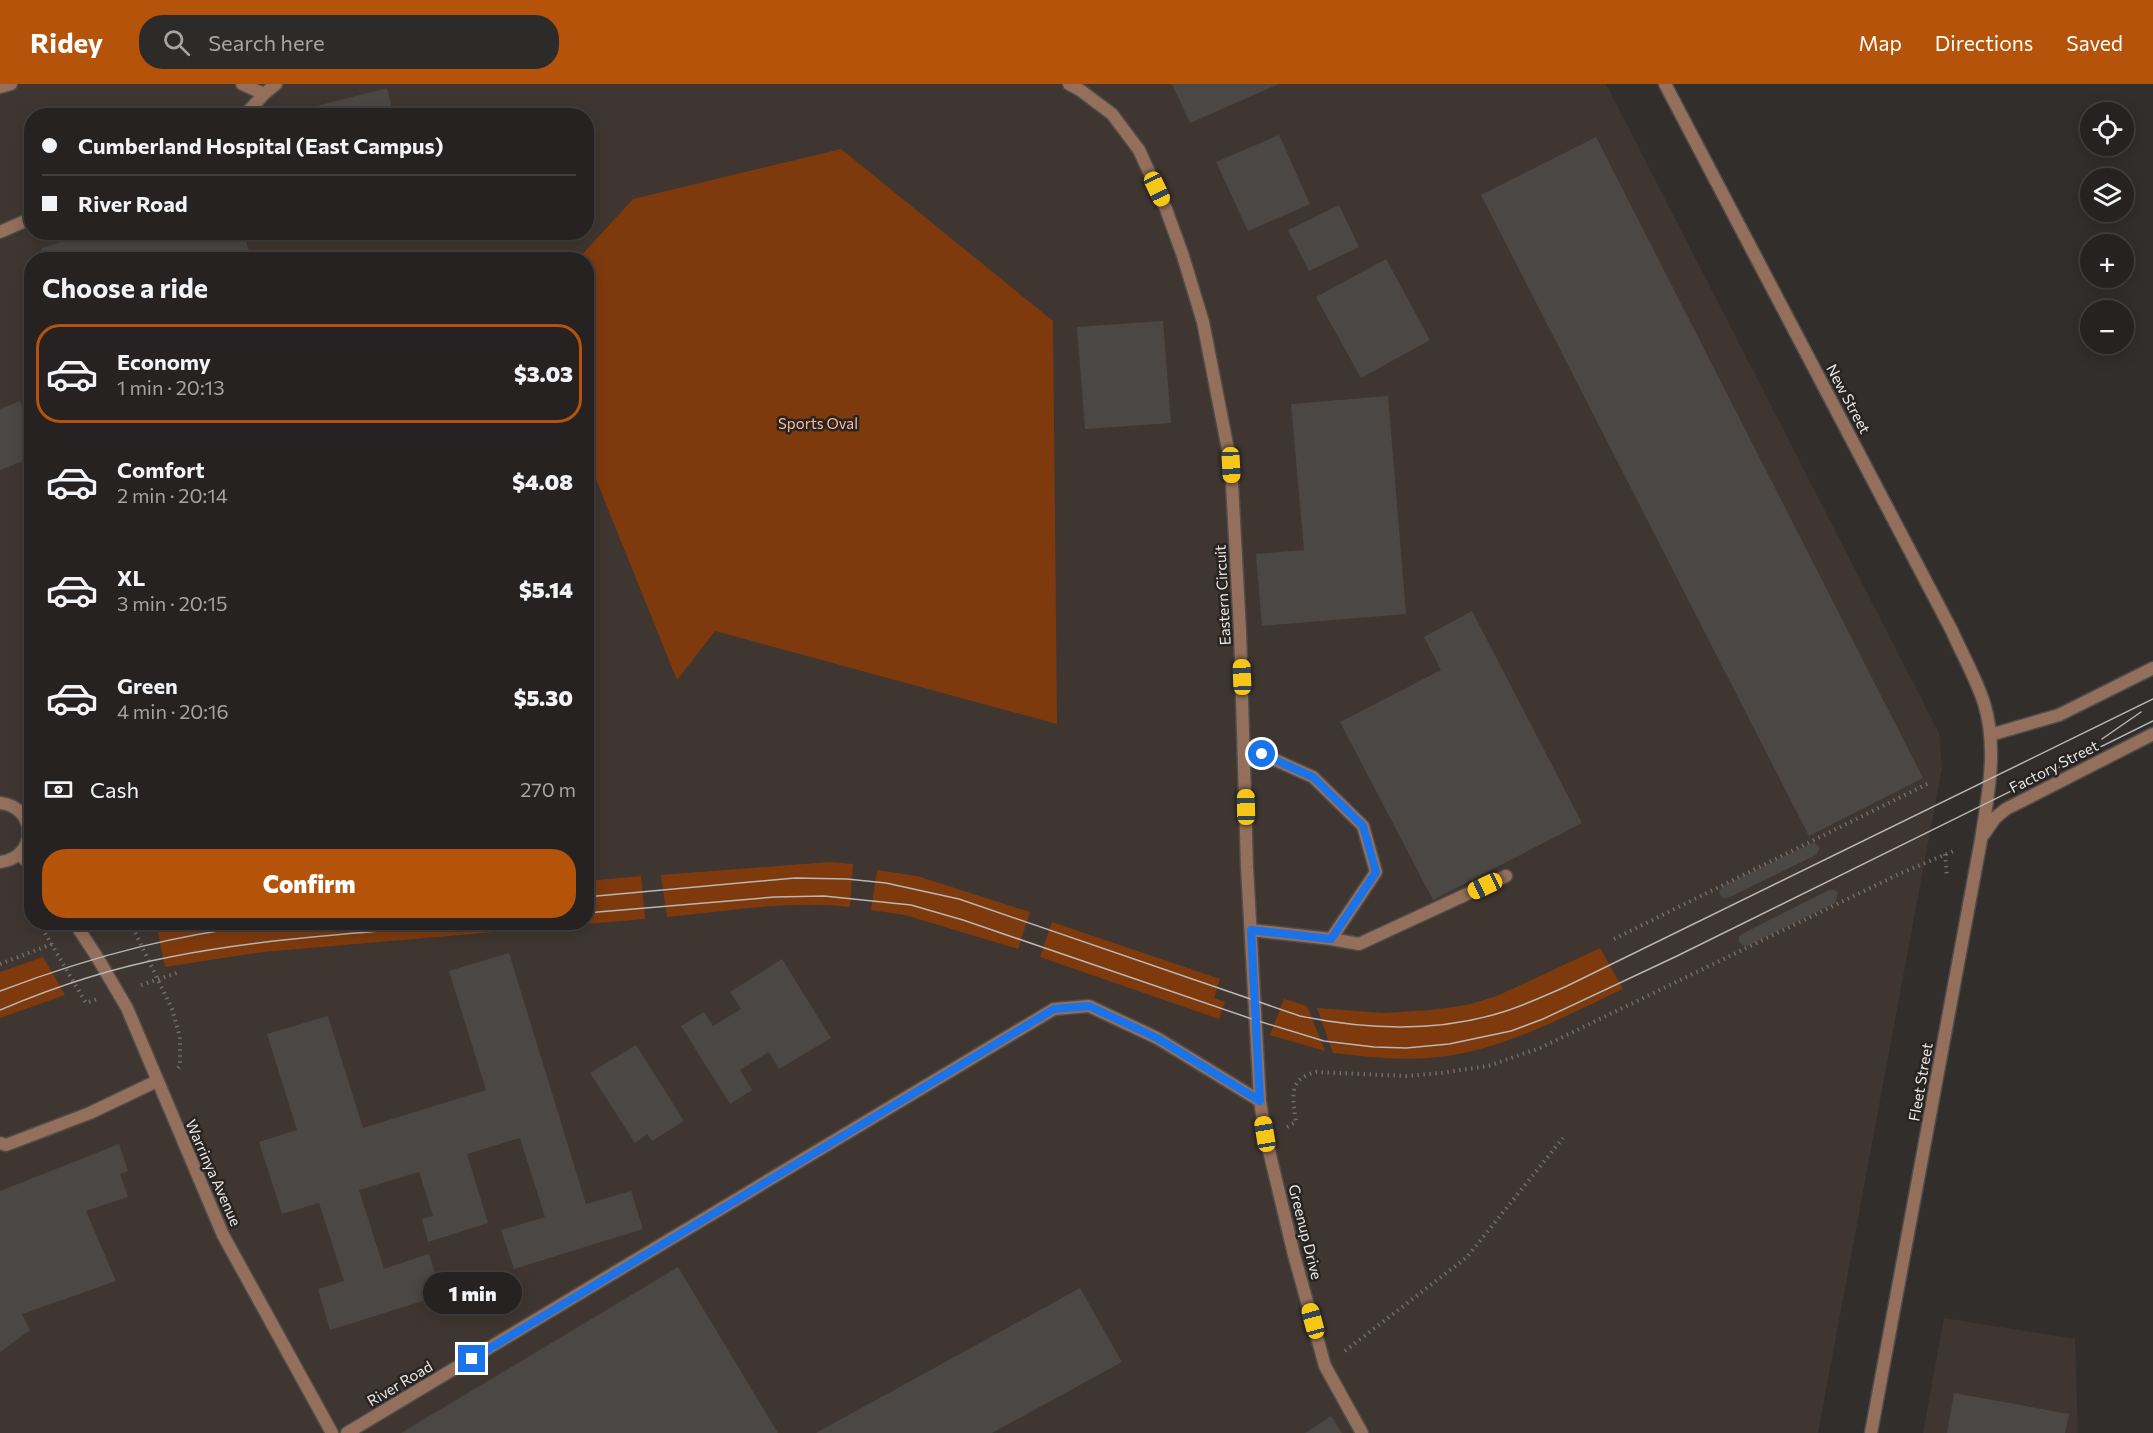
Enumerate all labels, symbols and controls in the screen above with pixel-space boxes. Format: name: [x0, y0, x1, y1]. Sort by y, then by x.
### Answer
search box: [139, 15, 559, 69]
text: Ridey: [30, 25, 103, 59]
icon: search: [160, 26, 193, 59]
text: Search here: [208, 29, 325, 56]
text: Map: [1859, 30, 1902, 55]
text: Directions: [1935, 30, 2033, 55]
text: Saved: [2066, 30, 2123, 55]
map controls: [2080, 102, 2134, 354]
button: locate: [2080, 102, 2134, 156]
text: Cumberland Hospital (East Campus): [78, 132, 444, 159]
button: layers: [2080, 168, 2134, 222]
car: [1141, 169, 1173, 209]
text: River Road: [78, 190, 188, 217]
button: +: [2080, 234, 2134, 288]
text: Choose a ride: [42, 271, 208, 304]
button: −: [2080, 300, 2134, 354]
icon: car: [45, 347, 99, 401]
text: Economy: [117, 348, 211, 375]
text: $3.03: [514, 360, 573, 387]
street label: New Street: [1823, 361, 1875, 436]
text: 1 min · 20:13: [117, 375, 225, 399]
park label: Sports Oval: [778, 414, 858, 432]
car: [1221, 447, 1241, 483]
icon: car: [45, 455, 99, 509]
text: Comfort: [117, 456, 205, 483]
text: $4.08: [512, 468, 573, 495]
text: 2 min · 20:14: [117, 483, 228, 507]
street label: Eastern Circuit: [1210, 544, 1234, 646]
icon: car: [45, 563, 99, 617]
text: XL: [117, 564, 145, 591]
text: $5.14: [519, 576, 573, 603]
text: 3 min · 20:15: [117, 591, 228, 615]
car: [1232, 659, 1252, 695]
icon: car: [45, 671, 99, 725]
text: Green: [117, 672, 178, 699]
text: $5.30: [514, 684, 573, 711]
text: 4 min · 20:16: [117, 699, 229, 723]
street label: Factory Street: [2006, 736, 2101, 796]
route start: [1248, 740, 1275, 767]
icon: cash: [42, 773, 75, 806]
text: Cash: [90, 776, 139, 803]
text: 270 m: [520, 777, 576, 801]
car: [1237, 789, 1255, 825]
button: Confirm: [42, 849, 576, 918]
car: [1465, 870, 1505, 902]
street label: Fleet Street: [1904, 1041, 1936, 1123]
car: [1253, 1115, 1277, 1153]
street label: Warrinya Avenue: [182, 1116, 246, 1229]
street label: Greenup Drive: [1285, 1182, 1327, 1281]
callout: 1 min: [422, 1272, 522, 1314]
text: 1 min: [448, 1281, 497, 1305]
car: [1300, 1301, 1326, 1341]
route end: [458, 1345, 485, 1372]
street label: River Road: [364, 1357, 435, 1410]

